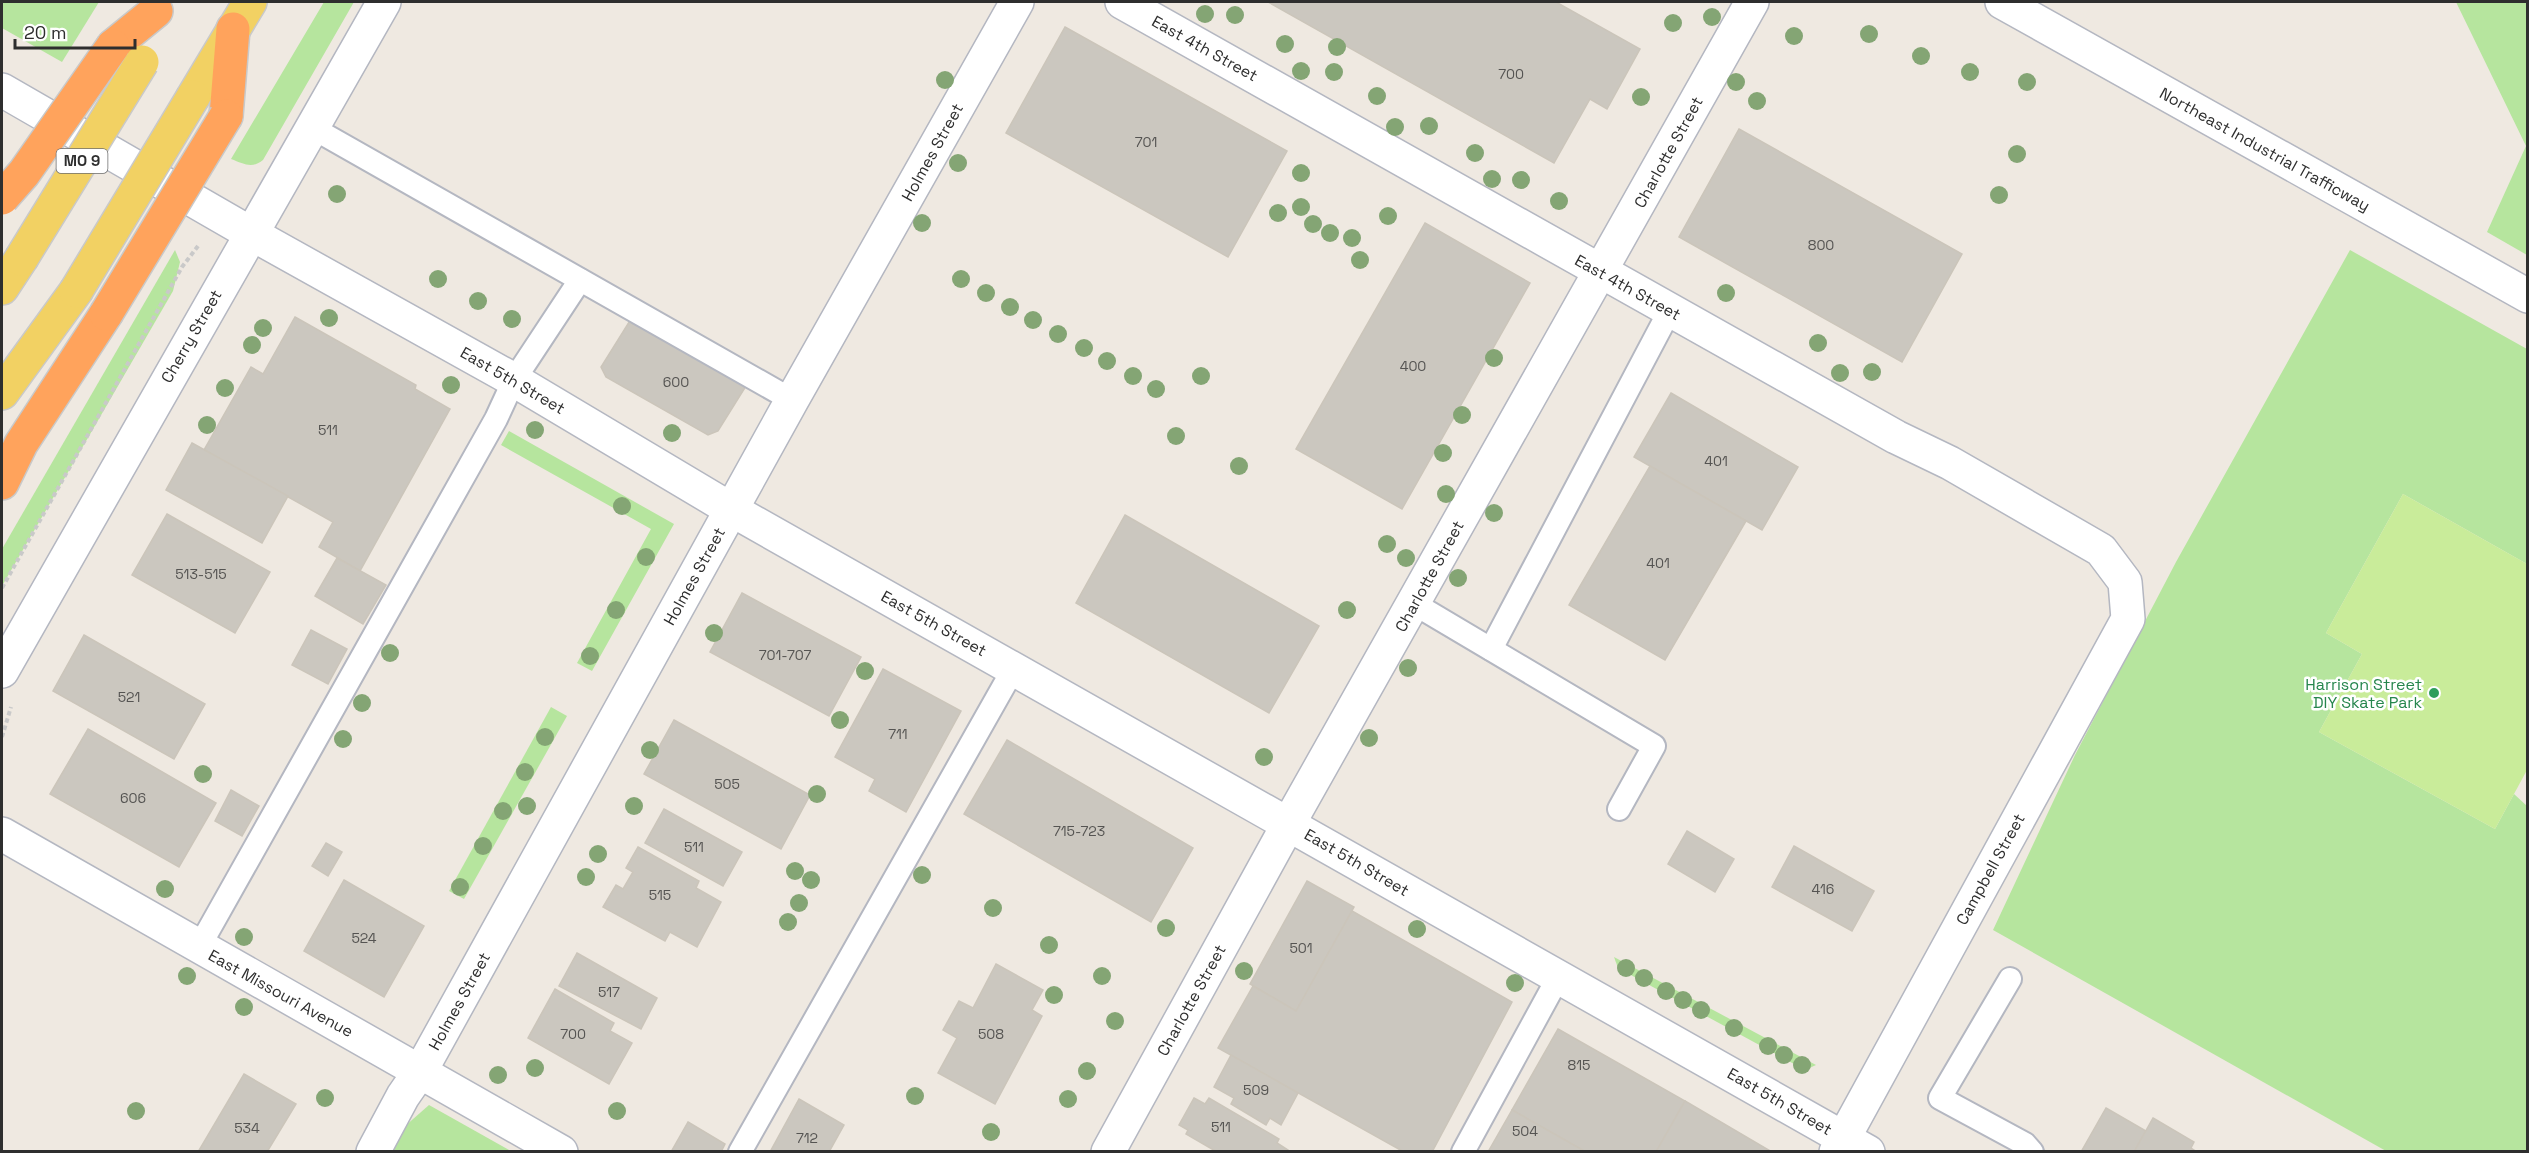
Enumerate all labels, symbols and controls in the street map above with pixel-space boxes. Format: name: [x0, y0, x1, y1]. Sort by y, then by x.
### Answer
street label: East 4th Street: [1148, 11, 1261, 86]
scale bar: [15, 12, 135, 50]
text: 20 m: [24, 21, 67, 44]
house number: 700: [1498, 65, 1524, 83]
street label: Northeast Industrial Trafficway: [2156, 83, 2374, 216]
street label: Charlotte Street: [1629, 93, 1708, 212]
street label: Holmes Street: [897, 99, 968, 205]
house number: 701: [1135, 133, 1157, 151]
road number: MO 9: [56, 149, 107, 173]
house number: 800: [1808, 236, 1834, 254]
street label: East 4th Street: [1571, 250, 1684, 325]
street label: Cherry Street: [156, 286, 227, 387]
street label: East 5th Street: [457, 342, 569, 419]
house number: 400: [1400, 357, 1426, 375]
house number: 600: [663, 373, 689, 391]
house number: 511: [318, 421, 338, 439]
house number: 401: [1704, 452, 1728, 470]
street label: Charlotte Street: [1390, 517, 1469, 636]
street label: Holmes Street: [659, 523, 730, 629]
house number: 401: [1646, 554, 1670, 572]
house number: 513-515: [175, 565, 227, 583]
street label: East 5th Street: [877, 586, 990, 661]
house number: 701-707: [759, 646, 811, 664]
place label: Harrison Street DIY Skate Park: [2305, 674, 2422, 713]
marker: Harrison Street DIY Skate Park: [2427, 686, 2441, 700]
house number: 521: [118, 688, 140, 706]
house number: 711: [888, 725, 908, 743]
house number: 505: [714, 775, 740, 793]
house number: 606: [120, 789, 146, 807]
street label: Campbell Street: [1951, 810, 2030, 929]
house number: 715-723: [1053, 822, 1105, 840]
street label: East 5th Street: [1301, 824, 1413, 901]
house number: 511: [684, 838, 704, 856]
house number: 416: [1812, 880, 1834, 898]
house number: 515: [649, 886, 671, 904]
house number: 524: [351, 929, 377, 947]
house number: 501: [1289, 939, 1313, 957]
street label: Charlotte Street: [1152, 941, 1231, 1060]
street label: East Missouri Avenue: [205, 945, 357, 1042]
street label: Holmes Street: [424, 948, 495, 1054]
house number: 517: [598, 983, 620, 1001]
house number: 700: [560, 1025, 586, 1043]
house number: 508: [978, 1025, 1004, 1043]
house number: 815: [1568, 1056, 1590, 1074]
street label: East 5th Street: [1724, 1063, 1836, 1140]
house number: 509: [1243, 1081, 1269, 1099]
house number: 511: [1211, 1118, 1231, 1136]
house number: 534: [234, 1119, 260, 1137]
house number: 504: [1512, 1122, 1538, 1140]
house number: 712: [796, 1129, 818, 1147]

